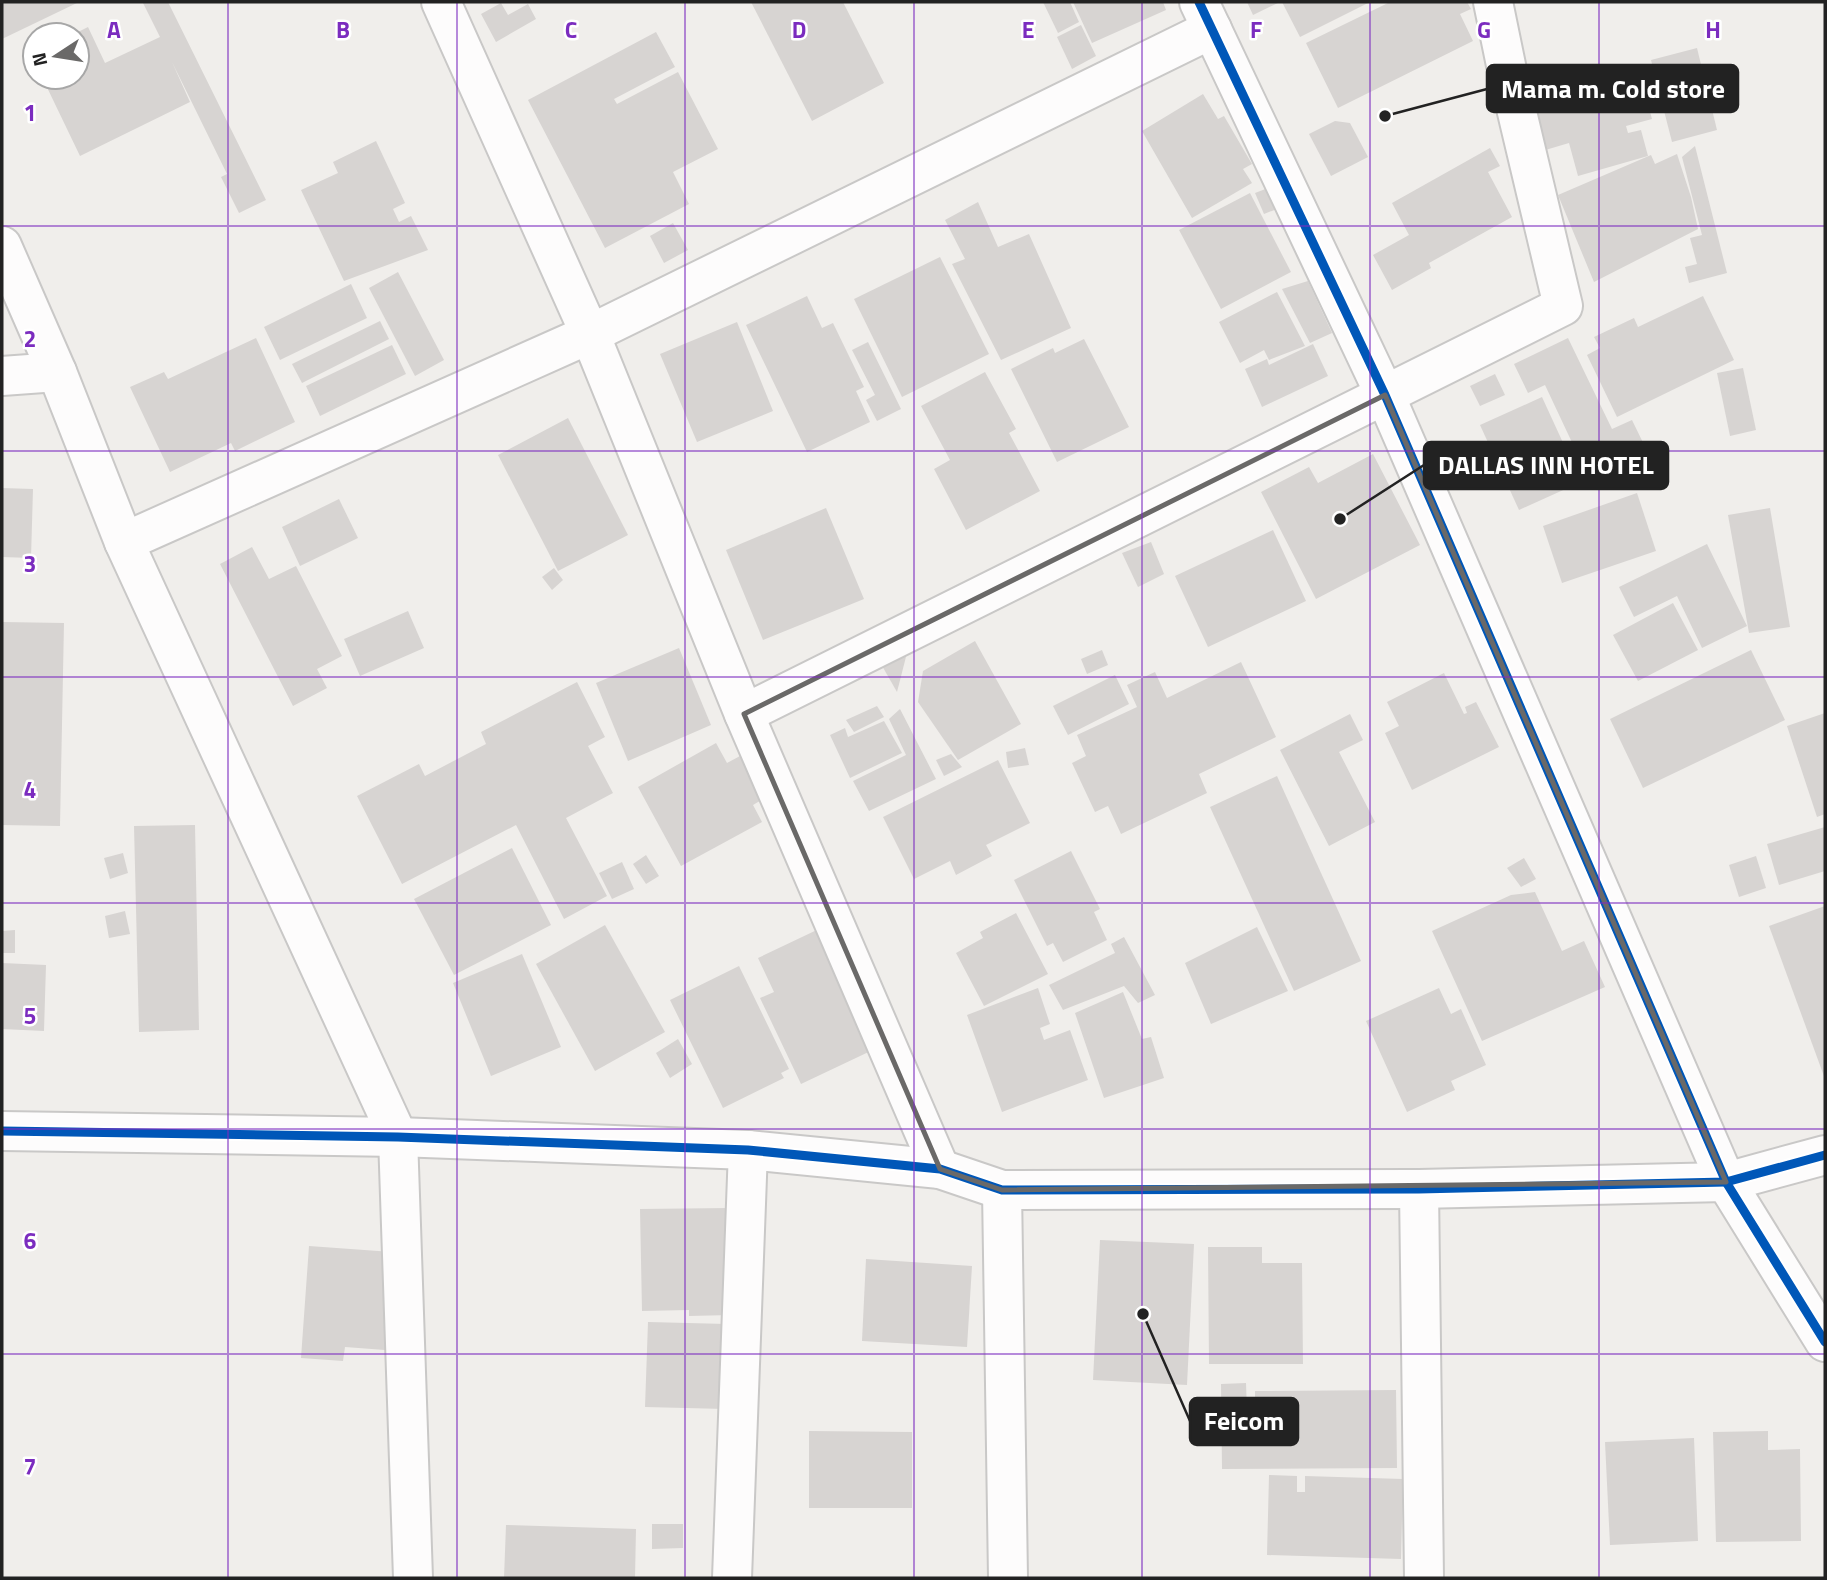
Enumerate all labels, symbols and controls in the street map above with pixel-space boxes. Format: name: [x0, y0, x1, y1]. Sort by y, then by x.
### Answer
text: A: [107, 12, 121, 47]
text: B: [336, 12, 350, 47]
text: C: [565, 12, 577, 47]
text: D: [792, 12, 806, 47]
text: E: [1022, 12, 1034, 47]
text: F: [1250, 12, 1262, 47]
text: G: [1477, 12, 1491, 47]
text: H: [1705, 12, 1721, 47]
north arrow: [21, 21, 91, 91]
text: N: [23, 50, 54, 69]
callout: Mama m. Cold store: [1487, 65, 1738, 112]
text: Mama m. Cold store: [1501, 69, 1725, 108]
text: 1: [24, 95, 36, 130]
text: 2: [24, 321, 36, 356]
callout: DALLAS INN HOTEL: [1424, 442, 1668, 489]
text: DALLAS INN HOTEL: [1438, 445, 1654, 484]
text: 3: [24, 546, 36, 581]
text: 4: [24, 772, 36, 807]
text: 5: [24, 998, 36, 1033]
text: 6: [24, 1223, 37, 1258]
callout: Feicom: [1190, 1398, 1298, 1445]
text: Feicom: [1204, 1401, 1284, 1440]
text: 7: [24, 1449, 36, 1484]

